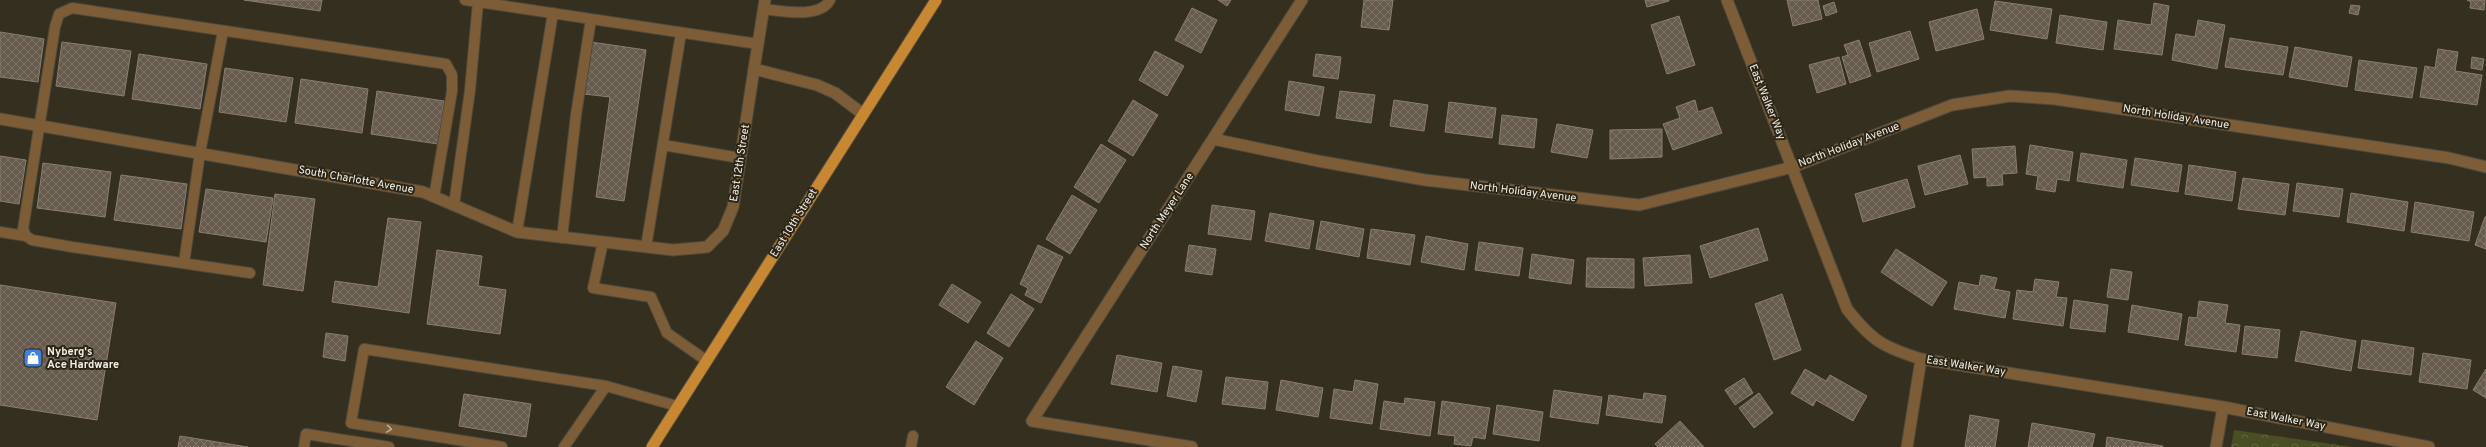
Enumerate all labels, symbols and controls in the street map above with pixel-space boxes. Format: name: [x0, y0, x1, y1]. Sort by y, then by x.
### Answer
street label: East Walker Way: [1745, 62, 1789, 142]
street label: North Holiday Avenue: [2122, 102, 2230, 132]
street label: North Holiday Avenue: [1796, 119, 1902, 171]
street label: East 12th Street: [727, 123, 753, 203]
street label: South Charlotte Avenue: [297, 163, 415, 197]
street label: North Meyer Lane: [1137, 170, 1197, 252]
street label: North Holiday Avenue: [1469, 179, 1577, 205]
street label: East 10th Street: [767, 186, 821, 260]
place label: Nyberg's Ace Hardware: [47, 345, 119, 372]
shop icon: Nyberg's Ace Hardware: [22, 347, 44, 369]
street label: East Walker Way: [1925, 353, 2007, 379]
street label: East Walker Way: [2245, 404, 2327, 434]
one-way arrow: [386, 424, 392, 433]

